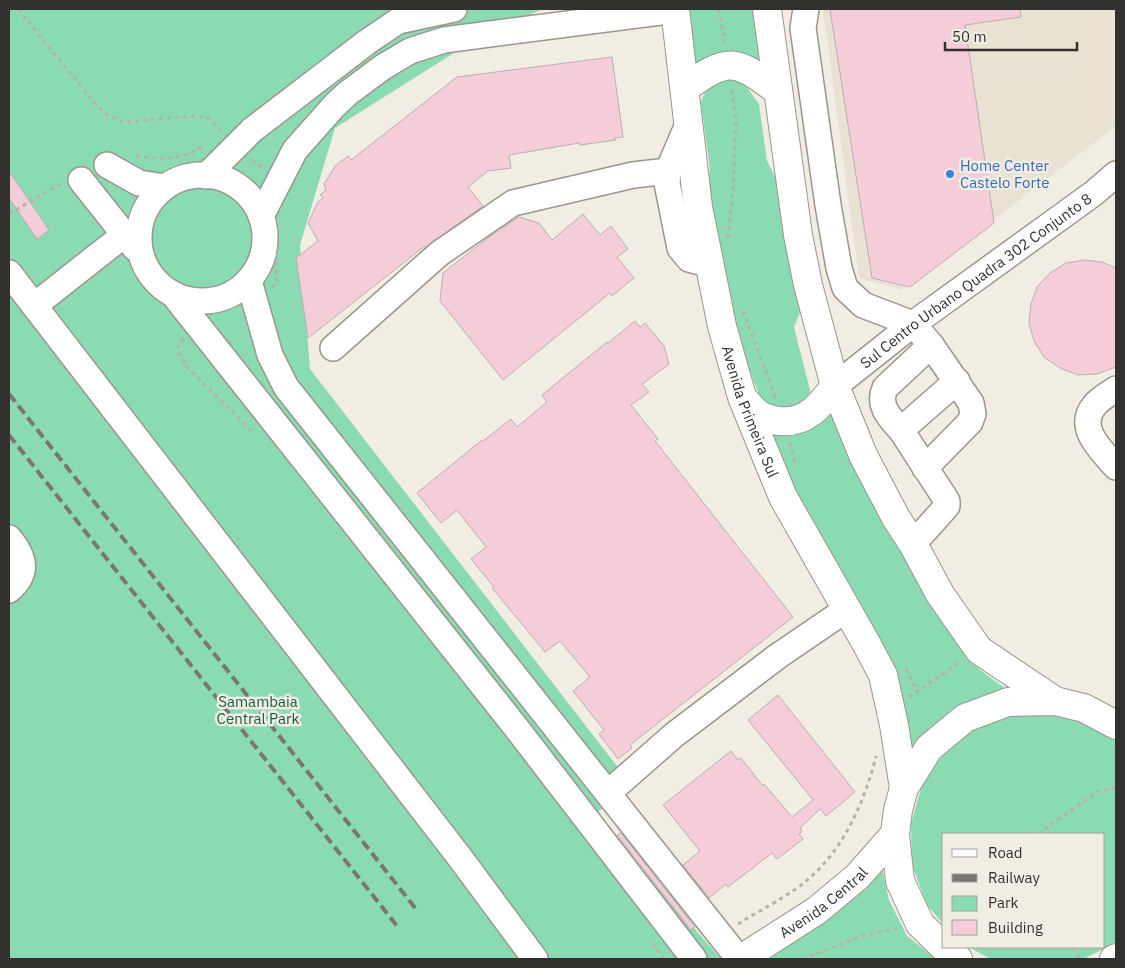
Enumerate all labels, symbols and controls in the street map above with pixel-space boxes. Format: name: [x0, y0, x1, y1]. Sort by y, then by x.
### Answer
scale bar: [945, 20, 1078, 52]
text: 50 m: [952, 27, 987, 46]
place label: Home Center Castelo Forte: [960, 156, 1049, 192]
marker: Home Center Castelo Forte: [944, 168, 956, 180]
street label: Sul Centro Urbano Quadra 302 Conjunto 8: [856, 188, 1095, 372]
street label: Avenida Primeira Sul: [718, 343, 783, 480]
park label: Samambaia Central Park: [217, 692, 299, 728]
legend: [942, 833, 1105, 948]
text: Road: [988, 843, 1023, 862]
street label: Avenida Central: [775, 863, 871, 942]
text: Railway: [988, 868, 1041, 887]
text: Park: [988, 893, 1018, 912]
text: Building: [988, 918, 1043, 937]

